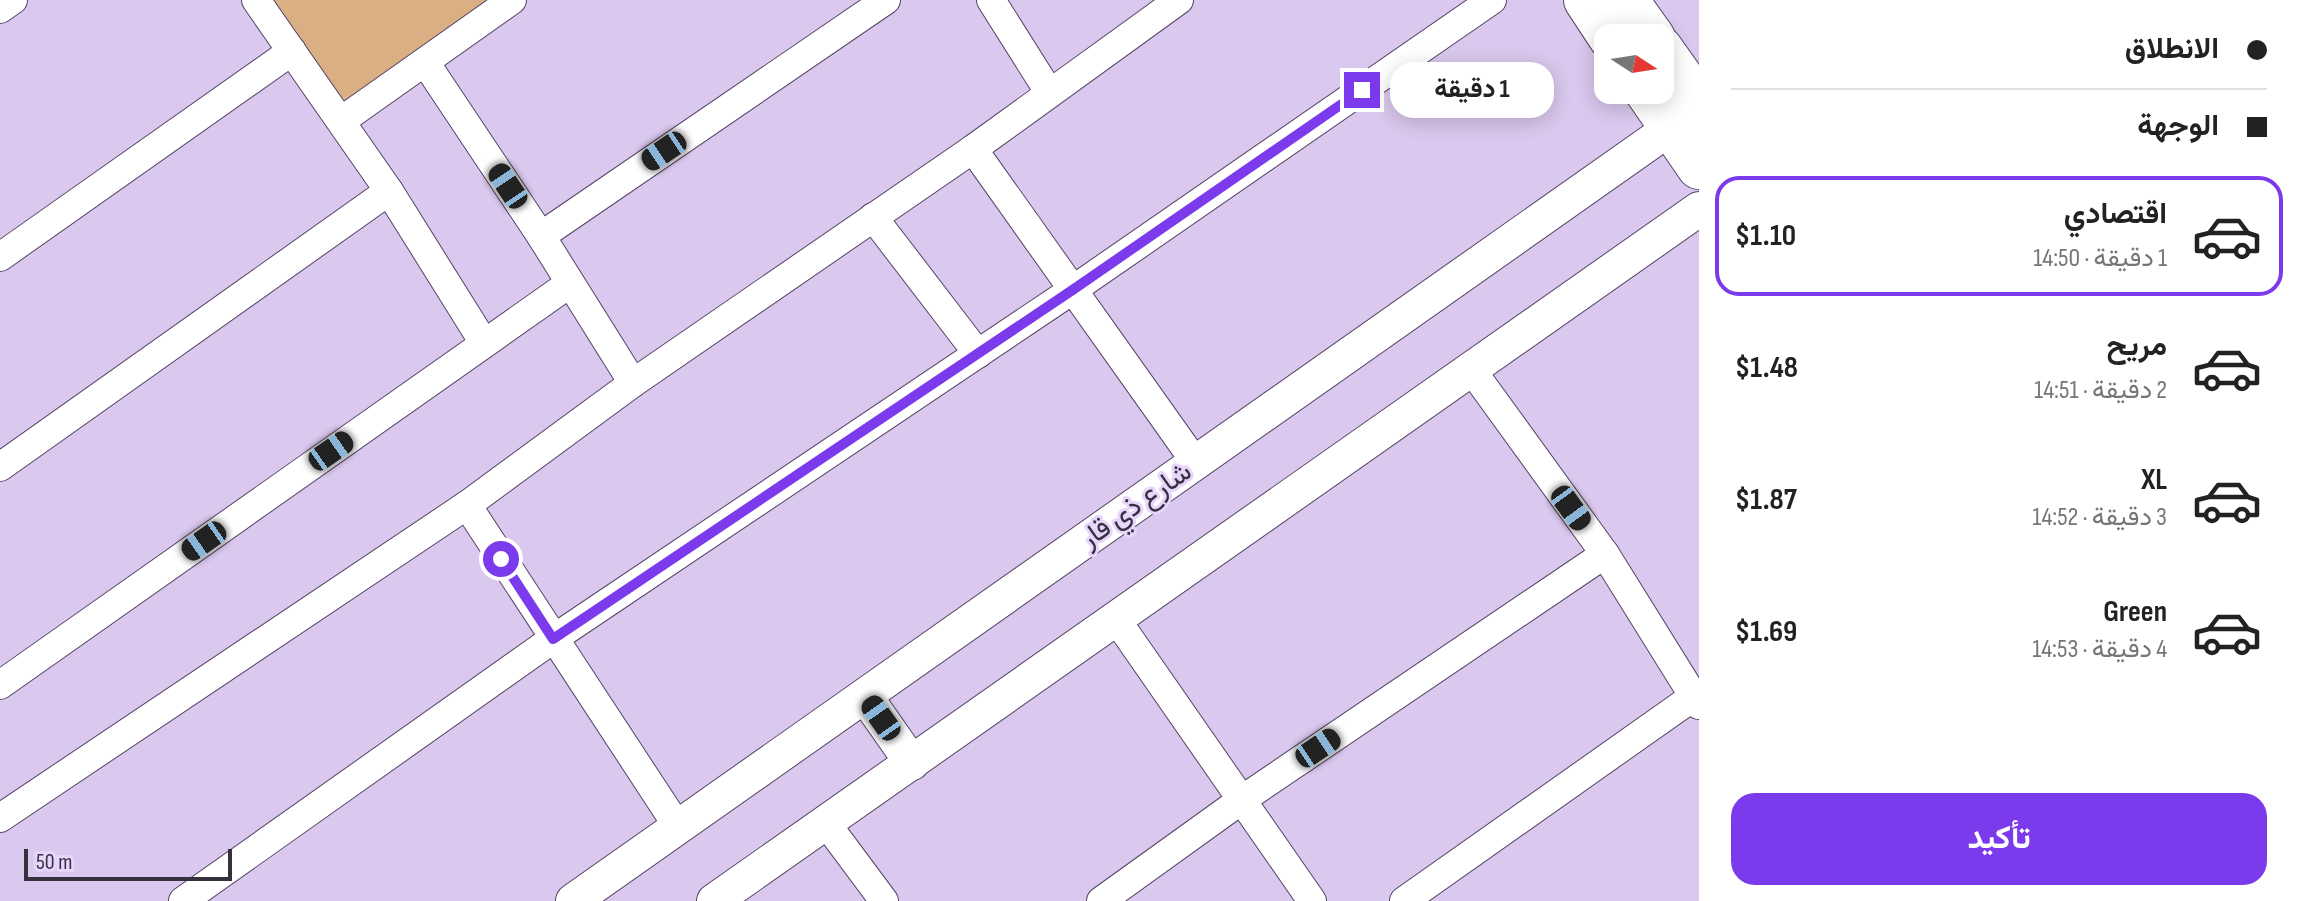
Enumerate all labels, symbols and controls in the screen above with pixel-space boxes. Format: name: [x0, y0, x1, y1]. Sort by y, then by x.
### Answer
north arrow: [1594, 24, 1674, 104]
map controls: [1594, 24, 1674, 104]
text: الانطلاق: [2125, 31, 2219, 67]
callout: 1 دقيقة: [1390, 62, 1554, 118]
route end: [1344, 72, 1380, 108]
text: 1 دقيقة: [1434, 74, 1510, 105]
text: الوجهة: [2137, 108, 2219, 144]
car: [637, 128, 691, 174]
car: [485, 159, 531, 213]
text: اقتصادي: [2064, 196, 2167, 232]
icon: car: [2191, 200, 2263, 272]
text: $1.10: [1735, 218, 1796, 254]
text: 1 دقيقة · 14:50: [2033, 243, 2167, 274]
text: مريح: [2107, 328, 2167, 364]
icon: car: [2191, 332, 2263, 404]
text: $1.48: [1735, 350, 1798, 386]
text: 2 دقيقة · 14:51: [2034, 375, 2167, 406]
car: [304, 427, 358, 475]
street label: شارع ذي قار: [1073, 455, 1201, 560]
text: XL: [2141, 462, 2167, 498]
icon: car: [2191, 464, 2263, 536]
car: [1547, 482, 1595, 534]
text: $1.87: [1735, 482, 1797, 518]
text: 3 دقيقة · 14:52: [2032, 502, 2167, 533]
car: [177, 517, 231, 565]
route start: [483, 541, 519, 577]
text: Green: [2103, 594, 2167, 630]
icon: car: [2191, 596, 2263, 668]
text: $1.69: [1735, 614, 1797, 650]
text: 4 دقيقة · 14:53: [2032, 634, 2167, 665]
car: [857, 691, 905, 745]
car: [1291, 725, 1345, 771]
button: تأكيد: [1731, 793, 2267, 885]
scale bar: [24, 845, 232, 881]
text: 50 m: [36, 849, 72, 876]

